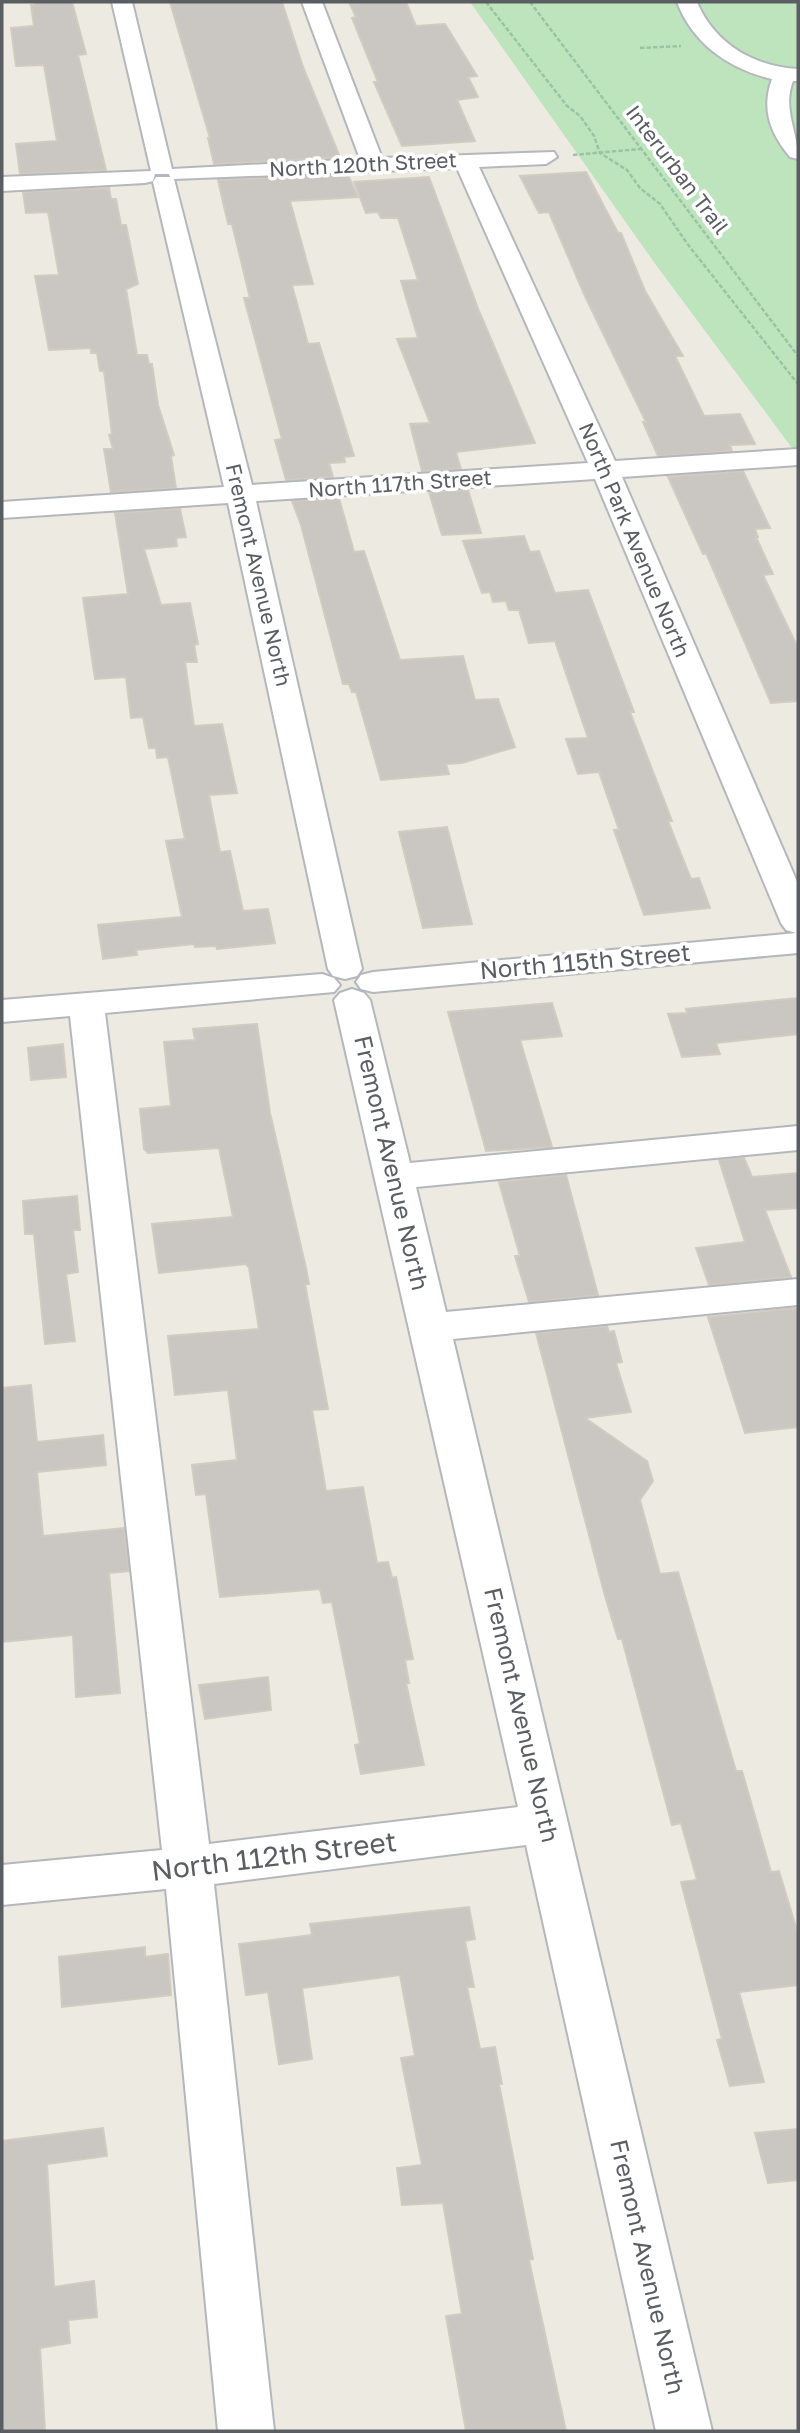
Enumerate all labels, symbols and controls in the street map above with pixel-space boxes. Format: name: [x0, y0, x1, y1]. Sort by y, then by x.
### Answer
street label: Interurban Trail: [621, 100, 735, 239]
street label: North 120th Street: [268, 146, 457, 182]
street label: North Park Avenue North: [574, 418, 696, 661]
street label: Fremont Avenue North: [221, 461, 297, 689]
street label: North 117th Street: [307, 464, 493, 502]
street label: North 115th Street: [478, 937, 691, 984]
street label: Fremont Avenue North: [349, 1032, 436, 1293]
street label: Fremont Avenue North: [479, 1584, 566, 1845]
street label: North 112th Street: [150, 1824, 398, 1887]
street label: Fremont Avenue North: [605, 2136, 692, 2397]

